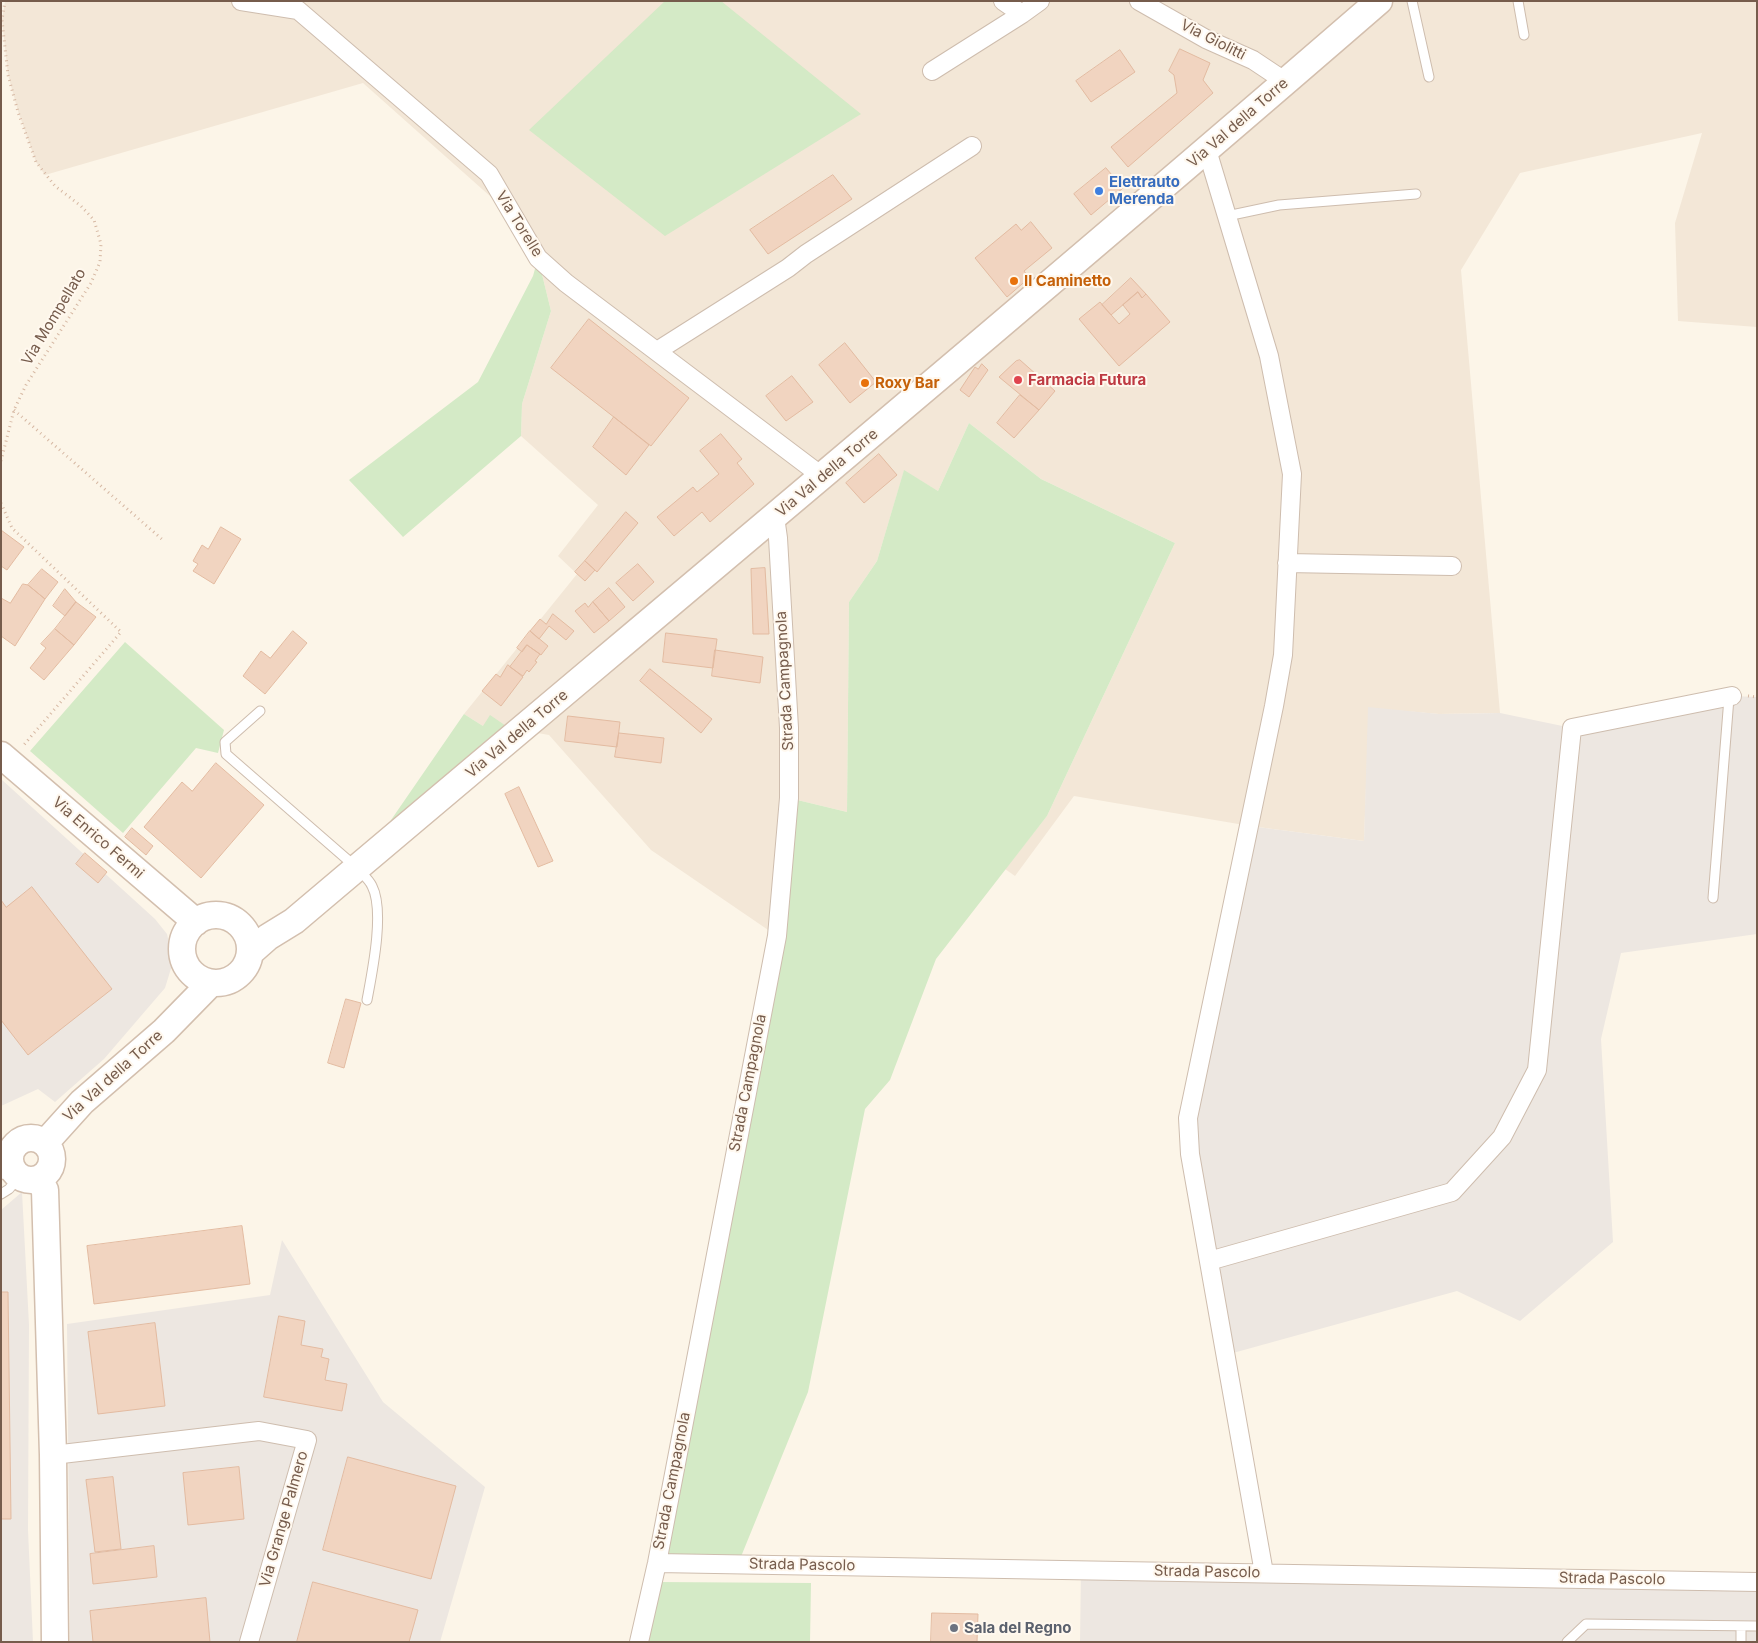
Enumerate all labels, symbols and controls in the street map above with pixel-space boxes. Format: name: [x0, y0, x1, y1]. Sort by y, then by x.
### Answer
street label: Via Giolitti: [1177, 16, 1249, 64]
street label: Via Val della Torre: [1184, 74, 1292, 172]
place label: Elettrauto Merenda: [1109, 173, 1180, 208]
marker: Elettrauto Merenda: [1093, 185, 1105, 197]
street label: Via Torelle: [492, 188, 546, 260]
street label: Via Mompellato: [18, 265, 90, 369]
place label: Il Caminetto: [1024, 272, 1111, 290]
marker: Il Caminetto: [1008, 275, 1020, 287]
place label: Farmacia Futura: [1028, 371, 1146, 389]
place label: Roxy Bar: [875, 374, 940, 392]
marker: Farmacia Futura: [1012, 374, 1024, 386]
marker: Roxy Bar: [859, 377, 871, 389]
street label: Via Val della Torre: [772, 425, 882, 521]
street label: Strada Campagnola: [772, 611, 798, 751]
street label: Via Val della Torre: [462, 686, 572, 782]
street label: Via Enrico Fermi: [49, 793, 147, 883]
street label: Strada Campagnola: [726, 1013, 770, 1153]
street label: Via Val della Torre: [59, 1027, 167, 1125]
street label: Strada Campagnola: [650, 1411, 694, 1551]
street label: Via Grange Palmero: [256, 1449, 312, 1589]
street label: Strada Pascolo: [749, 1555, 855, 1575]
street label: Strada Pascolo: [1154, 1562, 1260, 1582]
street label: Strada Pascolo: [1559, 1569, 1665, 1589]
place label: Sala del Regno: [964, 1619, 1071, 1637]
marker: Sala del Regno: [948, 1622, 960, 1634]

